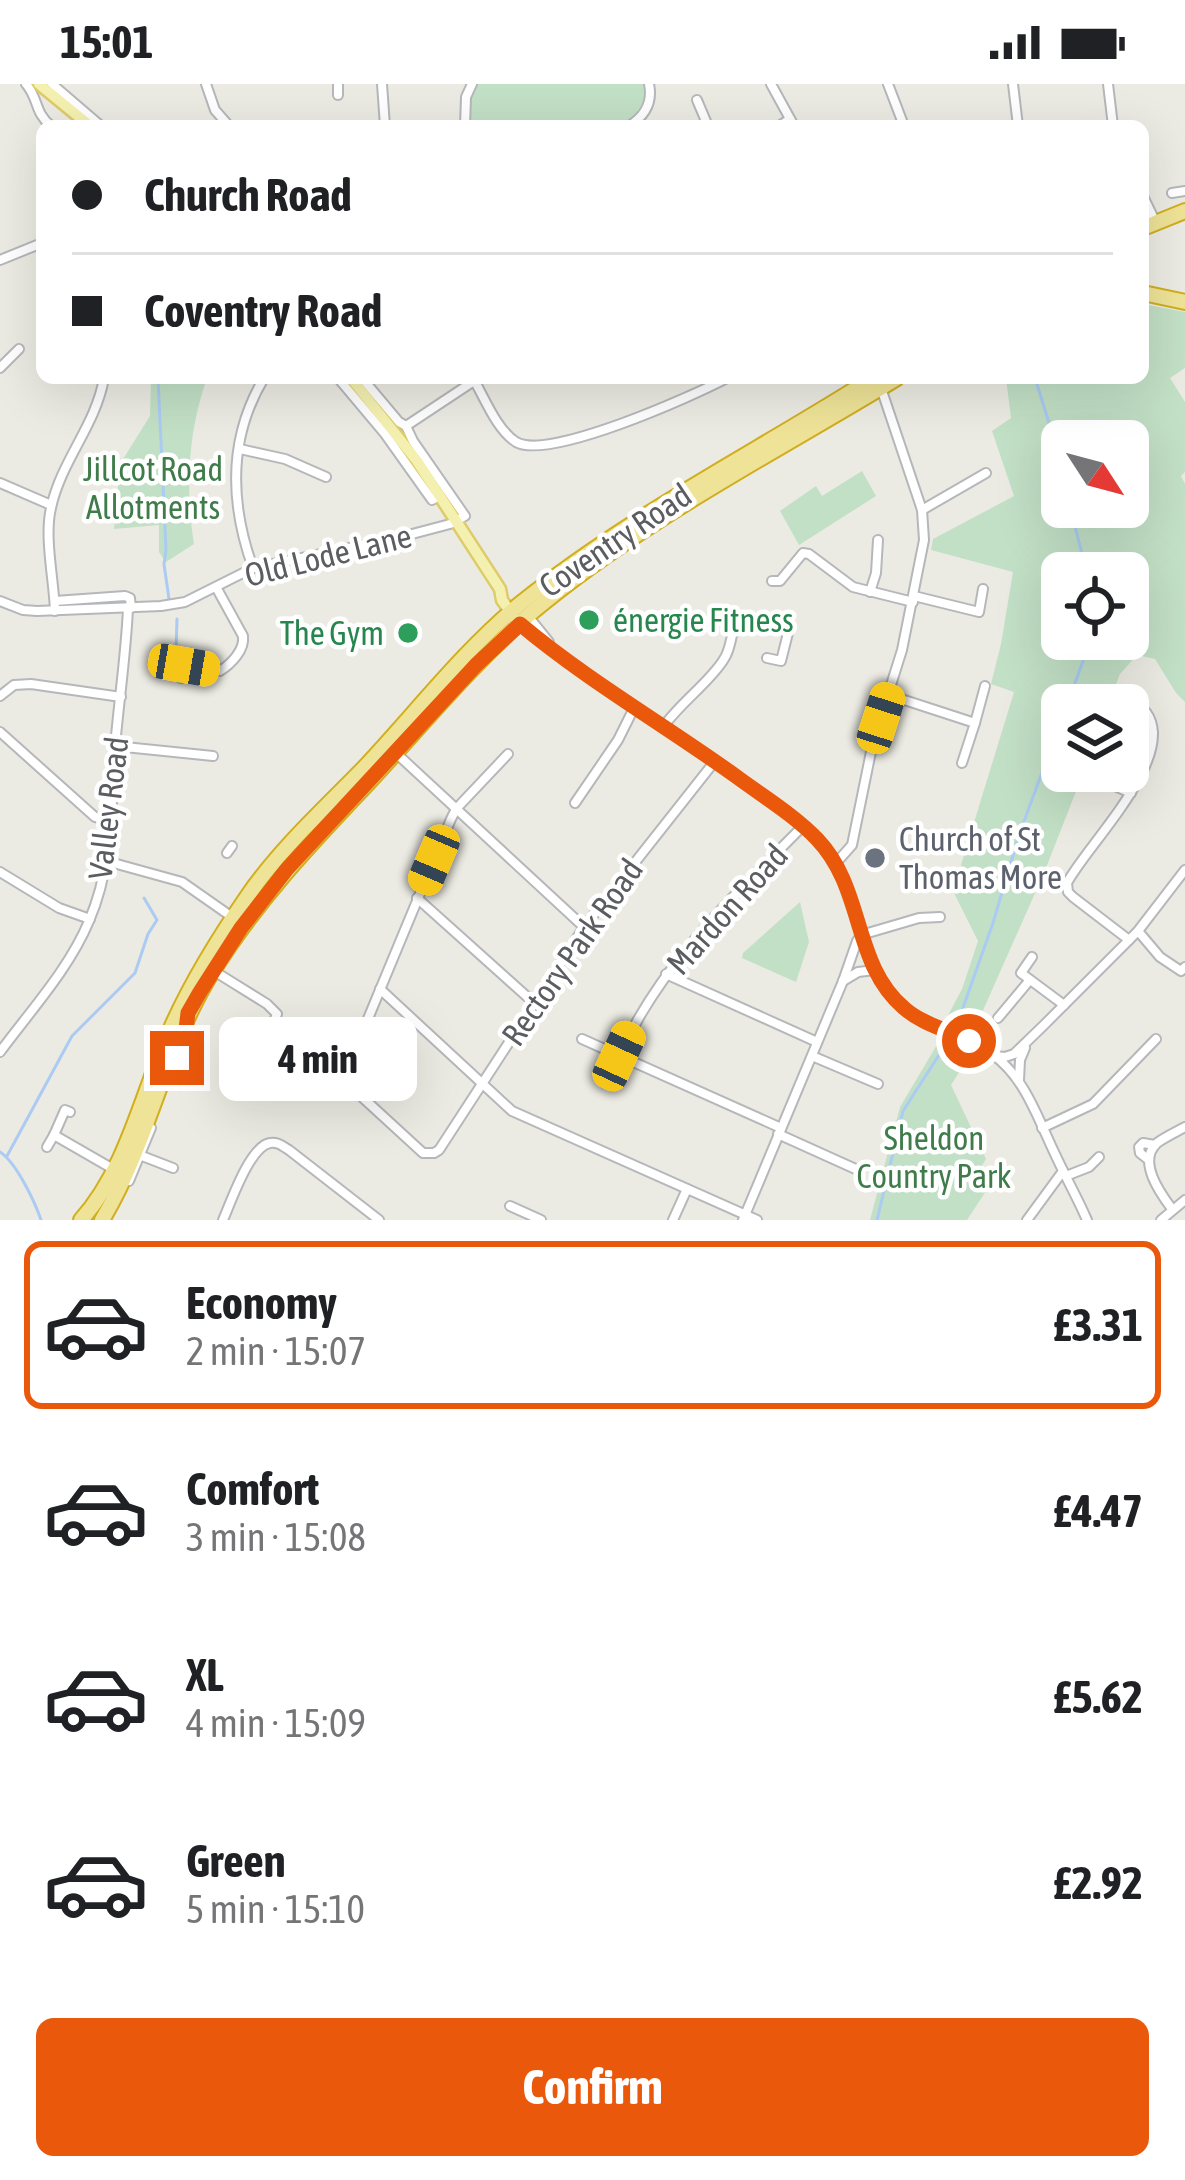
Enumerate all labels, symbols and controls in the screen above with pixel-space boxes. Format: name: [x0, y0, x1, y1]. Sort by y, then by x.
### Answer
text: 15:01: [60, 16, 154, 68]
text: Church Road: [144, 169, 352, 221]
text: Coventry Road: [144, 285, 382, 337]
north arrow: [1041, 420, 1149, 528]
map controls: [1041, 420, 1149, 792]
park label: Jillcot Road Allotments: [83, 450, 223, 526]
street label: Coventry Road: [532, 475, 698, 605]
street label: Old Lode Lane: [241, 516, 415, 594]
button: locate: [1041, 552, 1149, 660]
place label: énergie Fitness: [613, 601, 794, 639]
marker: énergie Fitness: [576, 607, 602, 633]
place label: The Gym: [280, 614, 384, 652]
marker: The Gym: [395, 620, 421, 646]
car: [145, 641, 223, 689]
car: [853, 678, 909, 758]
button: layers: [1041, 684, 1149, 792]
street label: Valley Road: [80, 734, 136, 882]
car: [403, 820, 465, 900]
place label: Church of St Thomas More: [899, 820, 1062, 896]
street label: Mardon Road: [659, 836, 795, 982]
marker: Church of St Thomas More: [862, 845, 888, 871]
street label: Rectory Park Road: [494, 852, 650, 1052]
route start: [942, 1014, 996, 1068]
callout: 4 min: [219, 1016, 417, 1100]
car: [587, 1016, 651, 1096]
route end: [150, 1031, 204, 1085]
text: 4 min: [278, 1037, 358, 1081]
park label: Sheldon Country Park: [857, 1119, 1011, 1195]
icon: car: [42, 1271, 150, 1379]
text: Economy: [186, 1277, 337, 1329]
text: £3.31: [1053, 1299, 1143, 1351]
text: 2 min · 15:07: [186, 1329, 366, 1373]
icon: car: [42, 1457, 150, 1565]
text: Comfort: [186, 1463, 319, 1515]
text: £4.47: [1053, 1485, 1143, 1537]
text: 3 min · 15:08: [186, 1515, 366, 1559]
icon: car: [42, 1643, 150, 1751]
text: XL: [186, 1649, 224, 1701]
text: £5.62: [1053, 1671, 1143, 1723]
text: 4 min · 15:09: [186, 1701, 366, 1745]
icon: car: [42, 1829, 150, 1937]
text: Green: [186, 1835, 286, 1887]
text: £2.92: [1053, 1857, 1143, 1909]
text: 5 min · 15:10: [186, 1887, 365, 1931]
button: Confirm: [36, 2018, 1149, 2156]

